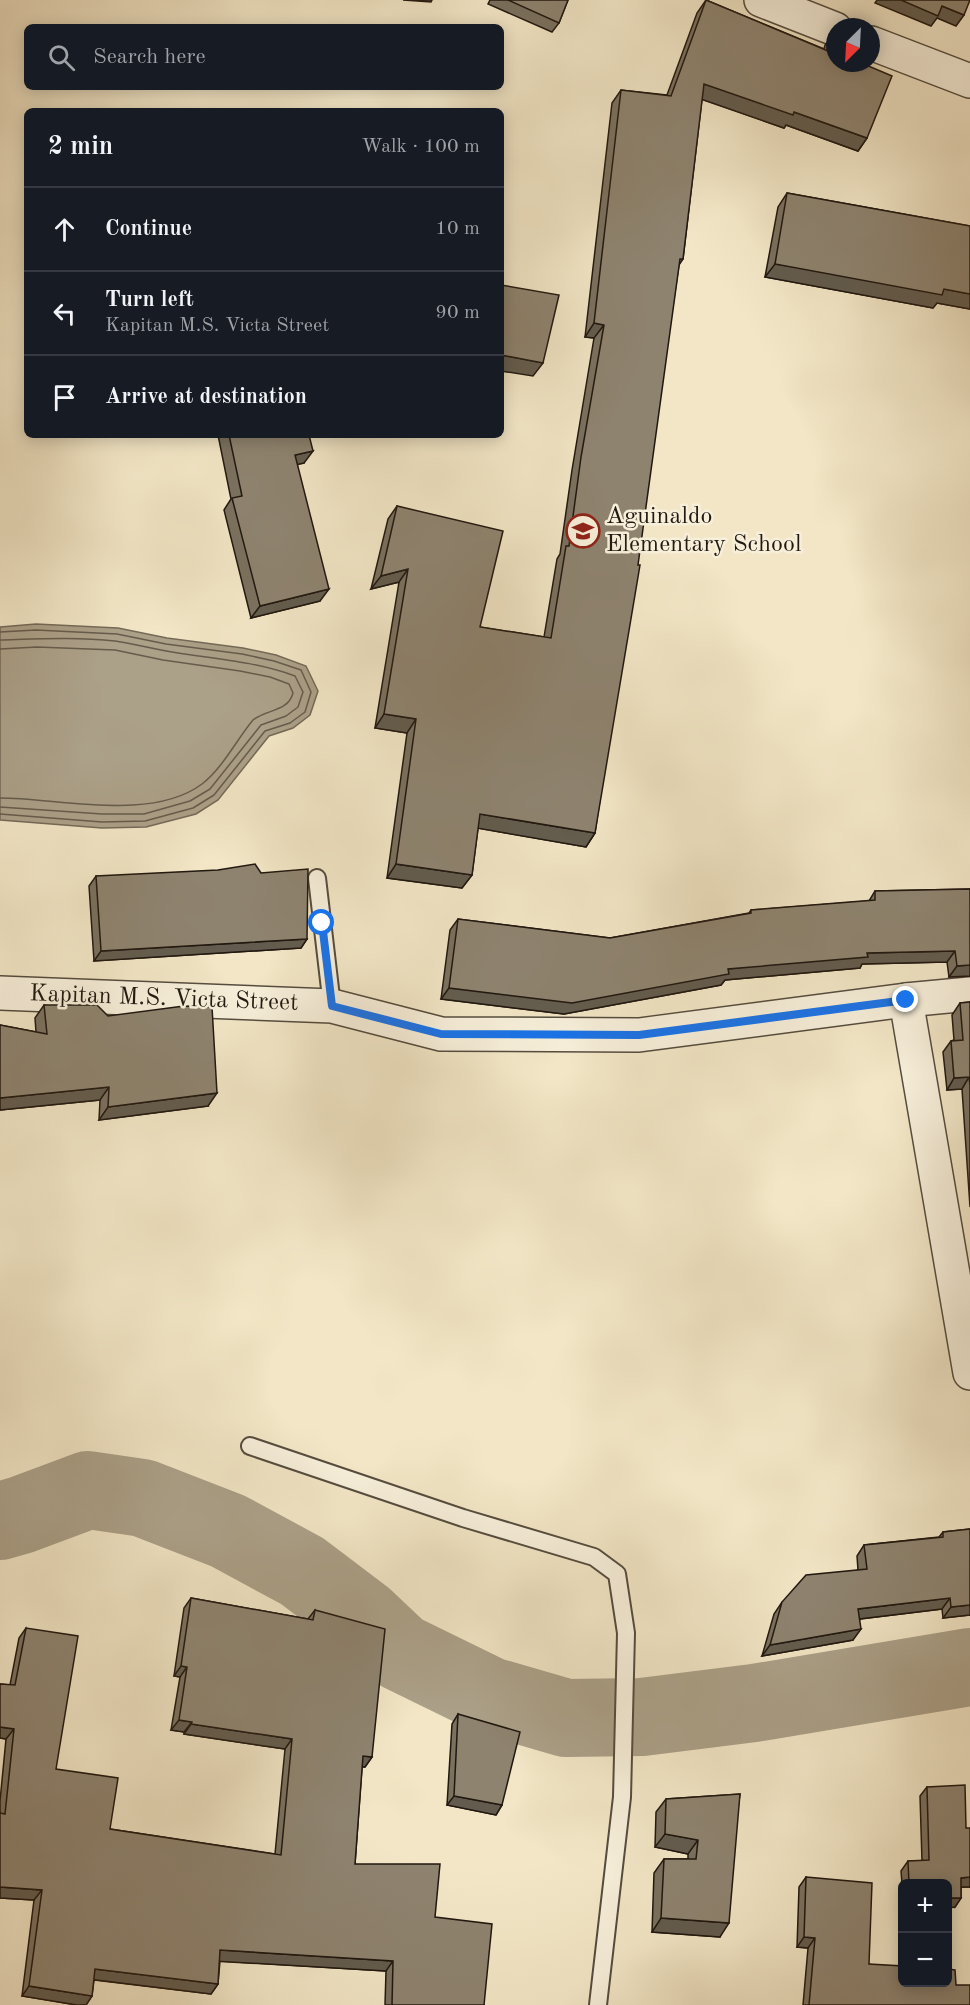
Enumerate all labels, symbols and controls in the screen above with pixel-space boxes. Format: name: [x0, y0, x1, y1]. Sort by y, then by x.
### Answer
north arrow: [826, 18, 880, 72]
search box: [24, 24, 504, 90]
icon: search: [45, 41, 78, 74]
text: Search here: [93, 46, 206, 68]
text: 2 min: [48, 134, 113, 160]
text: Walk · 100 m: [361, 137, 480, 157]
icon: ahead: [48, 213, 81, 246]
text: Continue: [105, 218, 192, 240]
text: 10 m: [435, 219, 480, 239]
text: Turn left: [105, 289, 194, 311]
icon: left: [48, 297, 81, 330]
text: 90 m: [435, 303, 480, 323]
text: Kapitan M.S. Victa Street: [105, 316, 329, 336]
icon: arrive: [48, 381, 81, 414]
text: Arrive at destination: [105, 386, 307, 408]
place label: Aguinaldo Elementary School: [606, 505, 801, 557]
school or university icon: Aguinaldo Elementary School: [565, 513, 601, 549]
route start: [308, 909, 334, 935]
street label: Kapitan M.S. Victa Street: [29, 982, 299, 1016]
route end: [892, 986, 918, 1012]
map controls: [898, 1879, 952, 1987]
button: +: [898, 1879, 952, 1933]
button: −: [898, 1933, 952, 1987]

